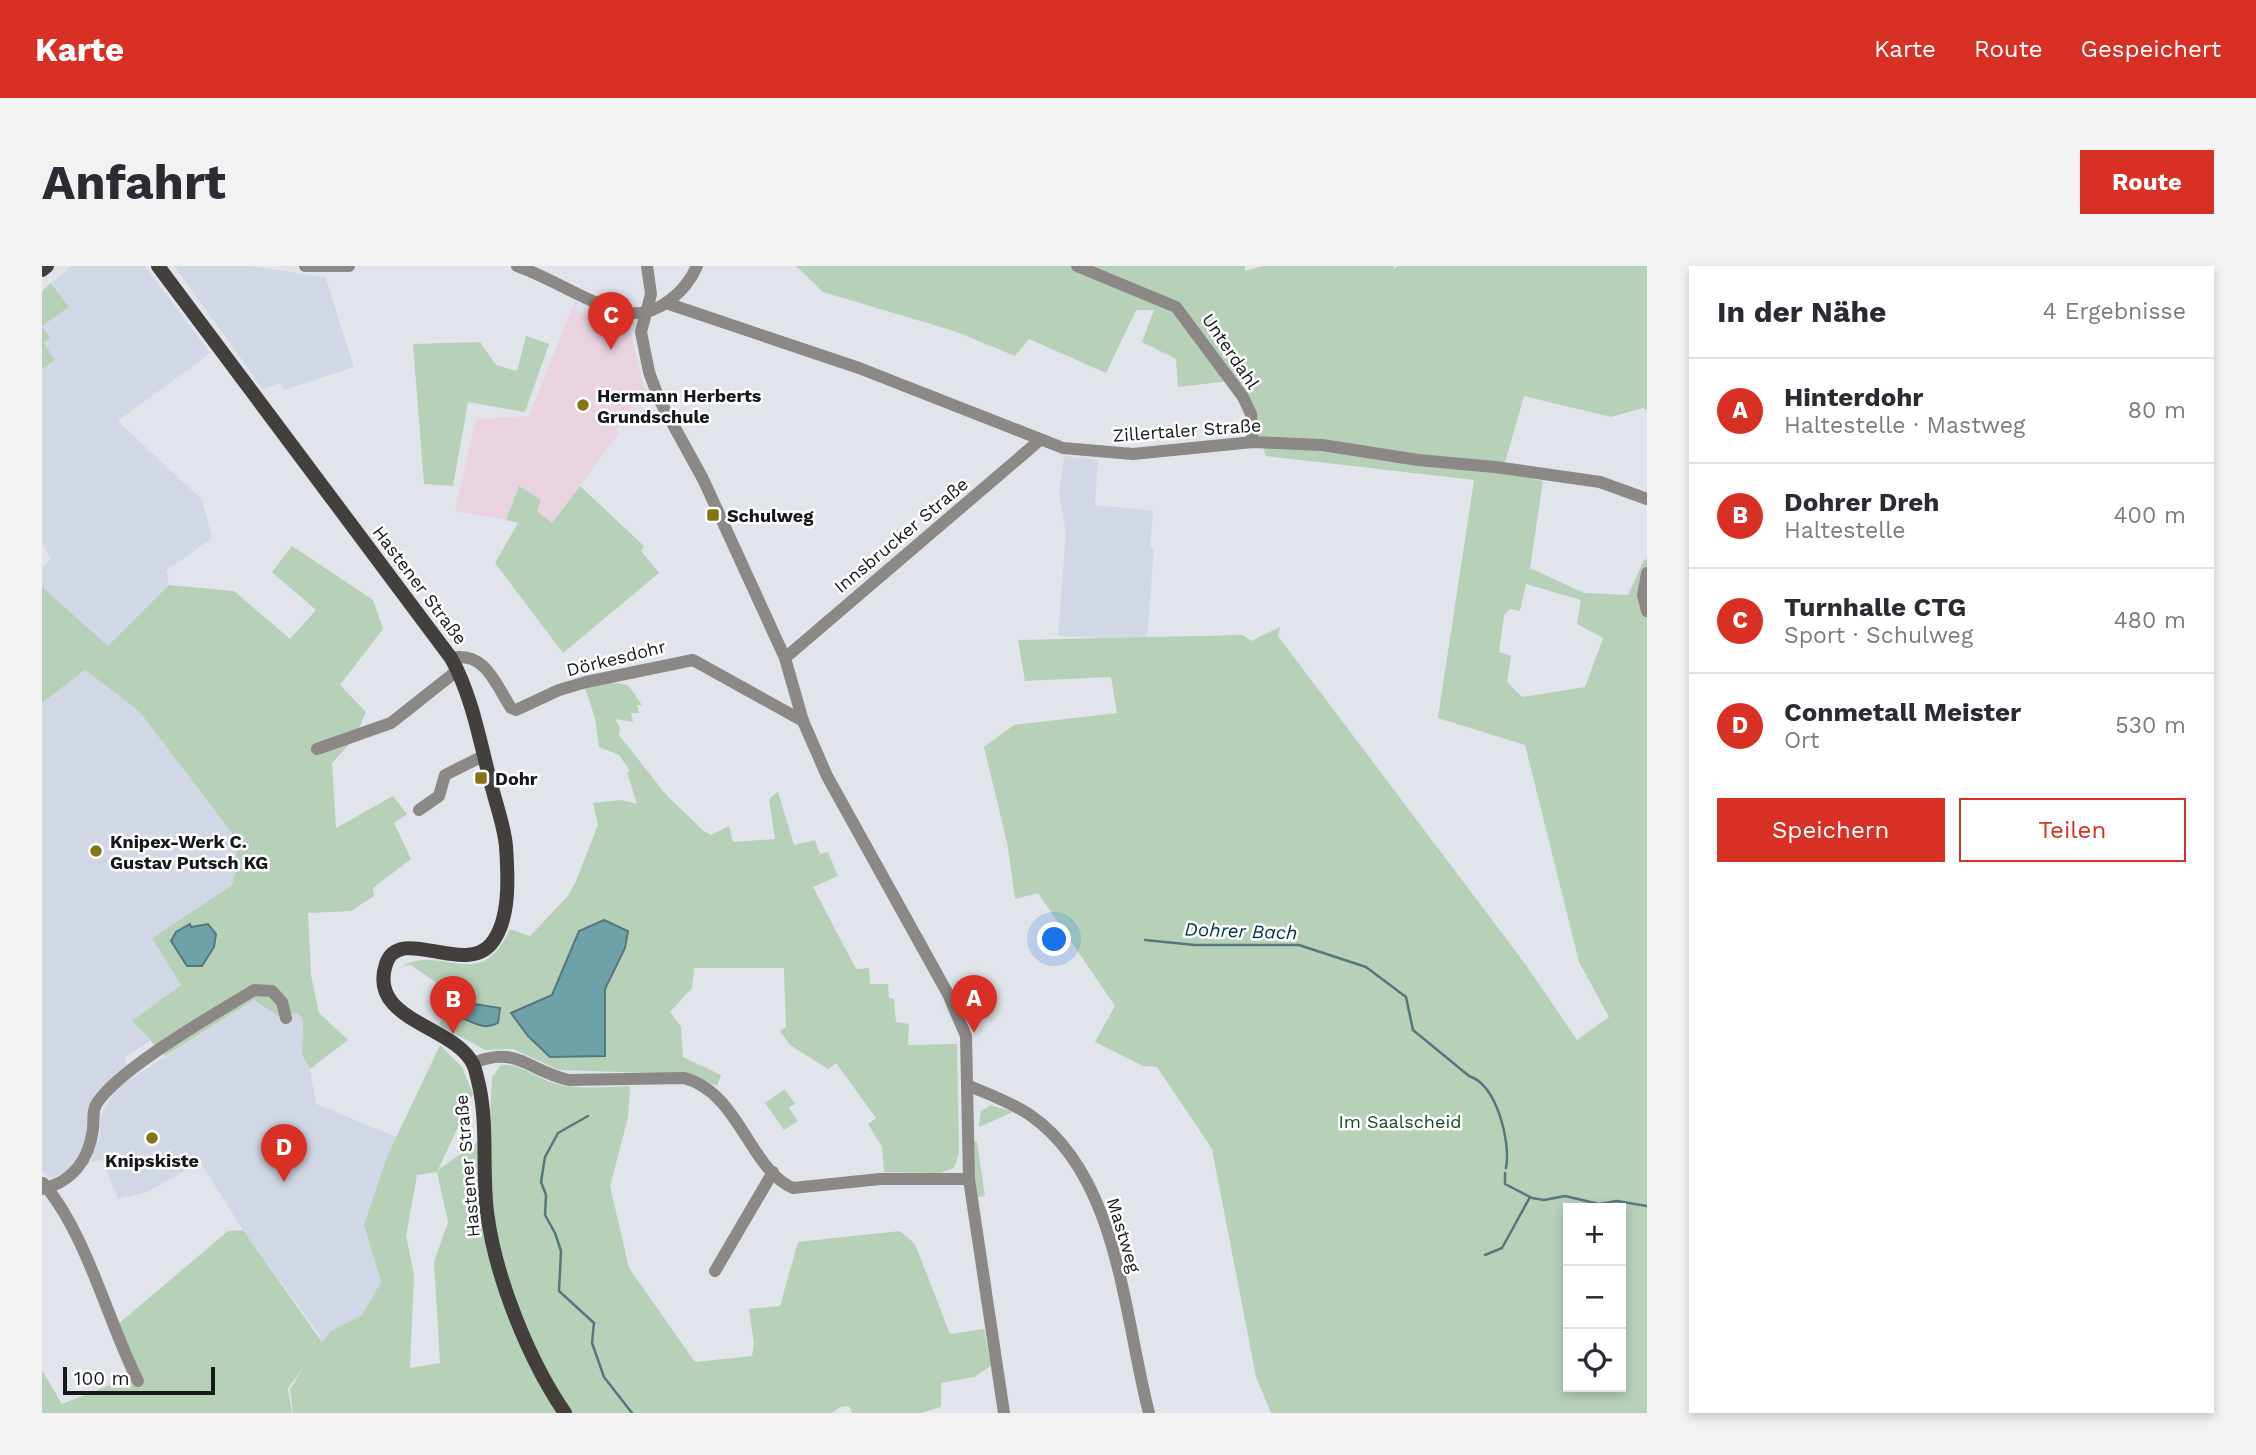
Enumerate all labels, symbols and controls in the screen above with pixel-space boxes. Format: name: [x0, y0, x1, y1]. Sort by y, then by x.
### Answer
text: Karte: [35, 30, 124, 69]
text: Karte: [1874, 35, 1936, 63]
text: Route: [1974, 35, 2043, 63]
text: Gespeichert: [2081, 35, 2221, 63]
button: Route: [2080, 150, 2214, 214]
text: Anfahrt: [42, 153, 226, 211]
pin: C: [588, 292, 634, 350]
text: In der Nähe: [1717, 294, 1886, 329]
text: 4 Ergebnisse: [2043, 298, 2186, 325]
street label: Unterdahl: [1198, 309, 1264, 393]
text: Hinterdohr: [1784, 382, 1924, 412]
place label: Hermann Herberts Grundschule: [597, 385, 762, 427]
marker: Hermann Herberts Grundschule: [575, 397, 591, 413]
text: A: [1732, 397, 1748, 424]
text: 80 m: [2128, 397, 2186, 424]
text: Haltestelle · Mastweg: [1784, 412, 2025, 439]
street label: Zillertaler Straße: [1112, 414, 1262, 446]
street label: Innsbrucker Straße: [830, 473, 972, 597]
text: Dohrer Dreh: [1784, 487, 1939, 517]
text: B: [1732, 502, 1748, 529]
text: 400 m: [2114, 502, 2186, 529]
place label: Schulweg: [727, 505, 814, 526]
marker: Schulweg: [705, 507, 721, 523]
text: Haltestelle: [1784, 517, 1906, 544]
street label: Hastener Straße: [369, 522, 471, 648]
text: Turnhalle CTG: [1784, 592, 1966, 622]
text: C: [1732, 607, 1748, 634]
text: 480 m: [2114, 607, 2186, 634]
text: Sport · Schulweg: [1784, 622, 1973, 649]
street label: Dörkesdohr: [564, 636, 668, 680]
text: Conmetall Meister: [1784, 697, 2021, 727]
text: D: [1732, 712, 1748, 739]
text: 530 m: [2115, 712, 2186, 739]
text: Ort: [1784, 727, 1819, 754]
place label: Dohr: [495, 768, 538, 789]
marker: Dohr: [473, 770, 489, 786]
button: Speichern: [1717, 798, 1945, 862]
button: Teilen: [1959, 798, 2186, 862]
place label: Knipex-Werk C. Gustav Putsch KG: [110, 831, 268, 873]
marker: Knipex-Werk C. Gustav Putsch KG: [88, 843, 104, 859]
water label: Dohrer Bach: [1184, 918, 1298, 944]
your location: [1037, 922, 1071, 956]
pin: A: [951, 975, 997, 1033]
pin: B: [430, 976, 476, 1034]
street label: Hastener Straße: [450, 1094, 484, 1238]
park label: Im Saalscheid: [1339, 1111, 1461, 1132]
pin: D: [261, 1124, 307, 1182]
marker: Knipskiste: [144, 1130, 160, 1146]
place label: Knipskiste: [105, 1150, 199, 1171]
street label: Mastweg: [1103, 1195, 1145, 1275]
map controls: [1563, 1203, 1626, 1392]
button: +: [1563, 1203, 1626, 1266]
button: −: [1563, 1266, 1626, 1329]
button: locate: [1563, 1329, 1626, 1392]
scale bar: [63, 1364, 215, 1396]
text: 100 m: [74, 1367, 130, 1390]

